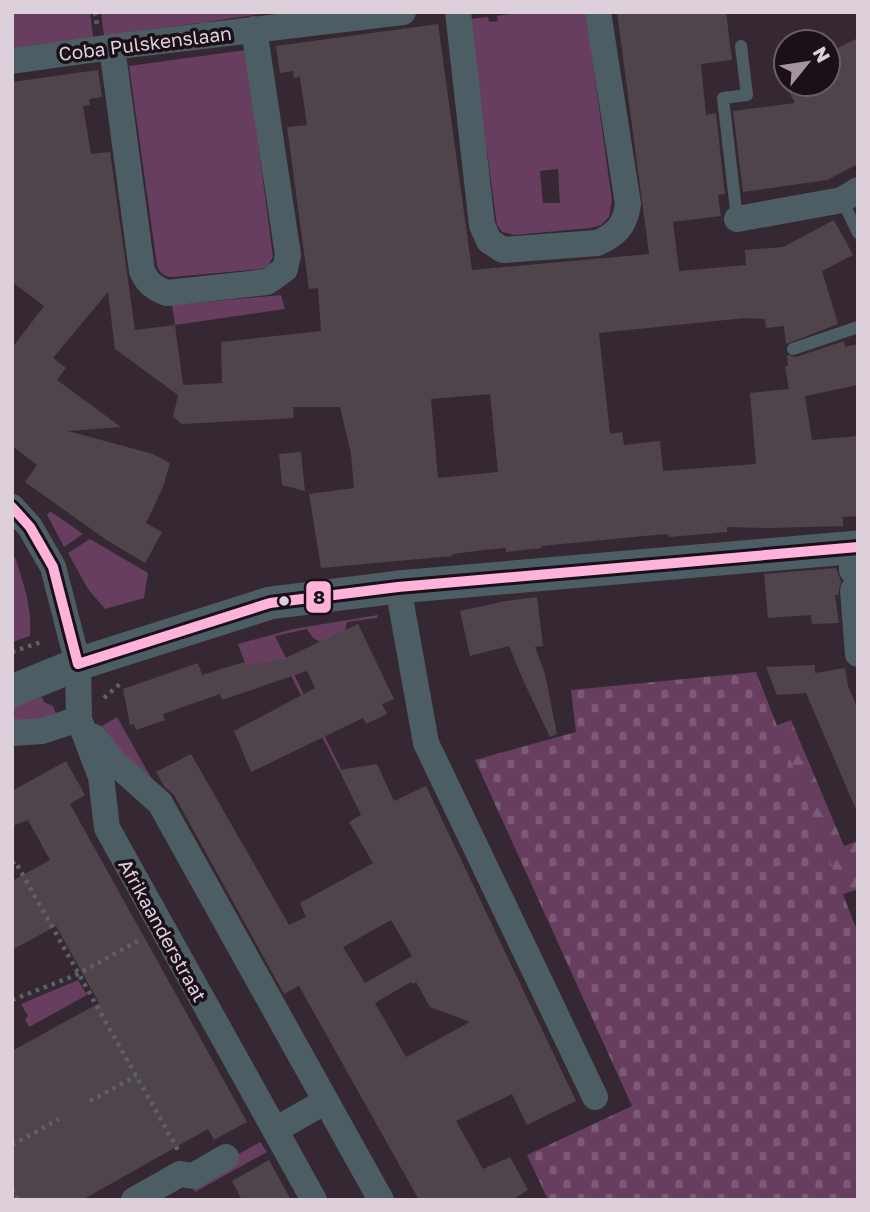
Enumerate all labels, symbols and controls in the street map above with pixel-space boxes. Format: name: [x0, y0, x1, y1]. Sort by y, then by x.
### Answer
street label: Coba Pulskenslaan: [57, 21, 233, 65]
north arrow: [772, 28, 842, 98]
text: N: [809, 42, 836, 66]
line badge: 8: [305, 580, 332, 614]
text: 8: [313, 585, 325, 608]
unlabelled marker: [277, 594, 291, 608]
street label: Afrikaanderstraat: [114, 855, 212, 1005]

